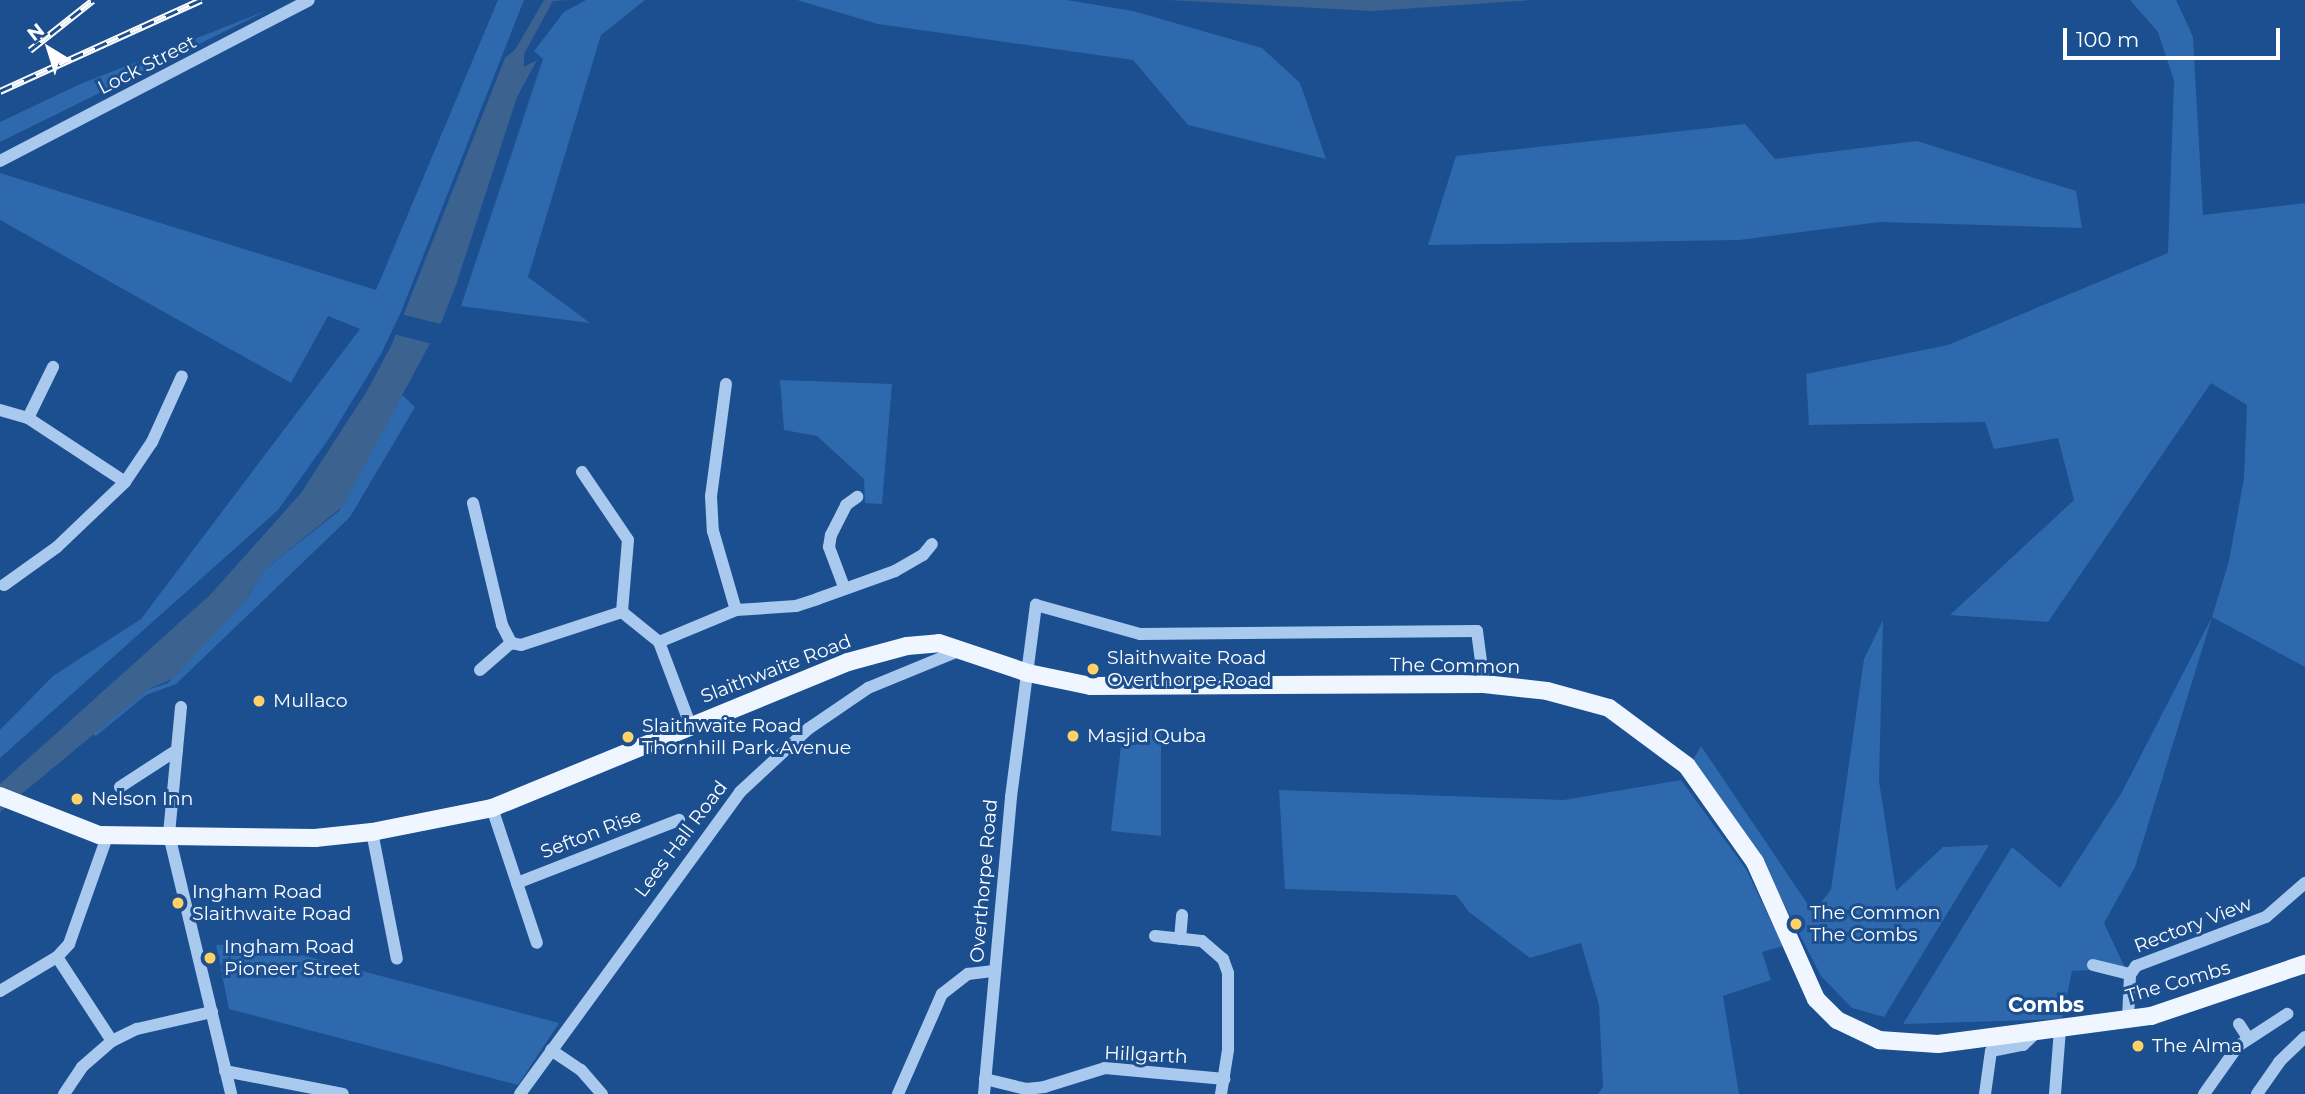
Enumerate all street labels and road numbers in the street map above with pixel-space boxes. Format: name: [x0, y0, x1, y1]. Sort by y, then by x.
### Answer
street label: Lock Street: [94, 30, 200, 100]
street label: Slaithwaite Road: [698, 630, 854, 708]
street label: The Common: [1390, 653, 1520, 679]
street label: Lees Hall Road: [630, 776, 732, 902]
street label: Overthorpe Road: [965, 798, 1003, 964]
street label: Sefton Rise: [537, 804, 645, 864]
street label: Rectory View: [2131, 892, 2255, 958]
street label: The Combs: [2123, 956, 2233, 1008]
street label: Hillgarth: [1104, 1041, 1188, 1069]

